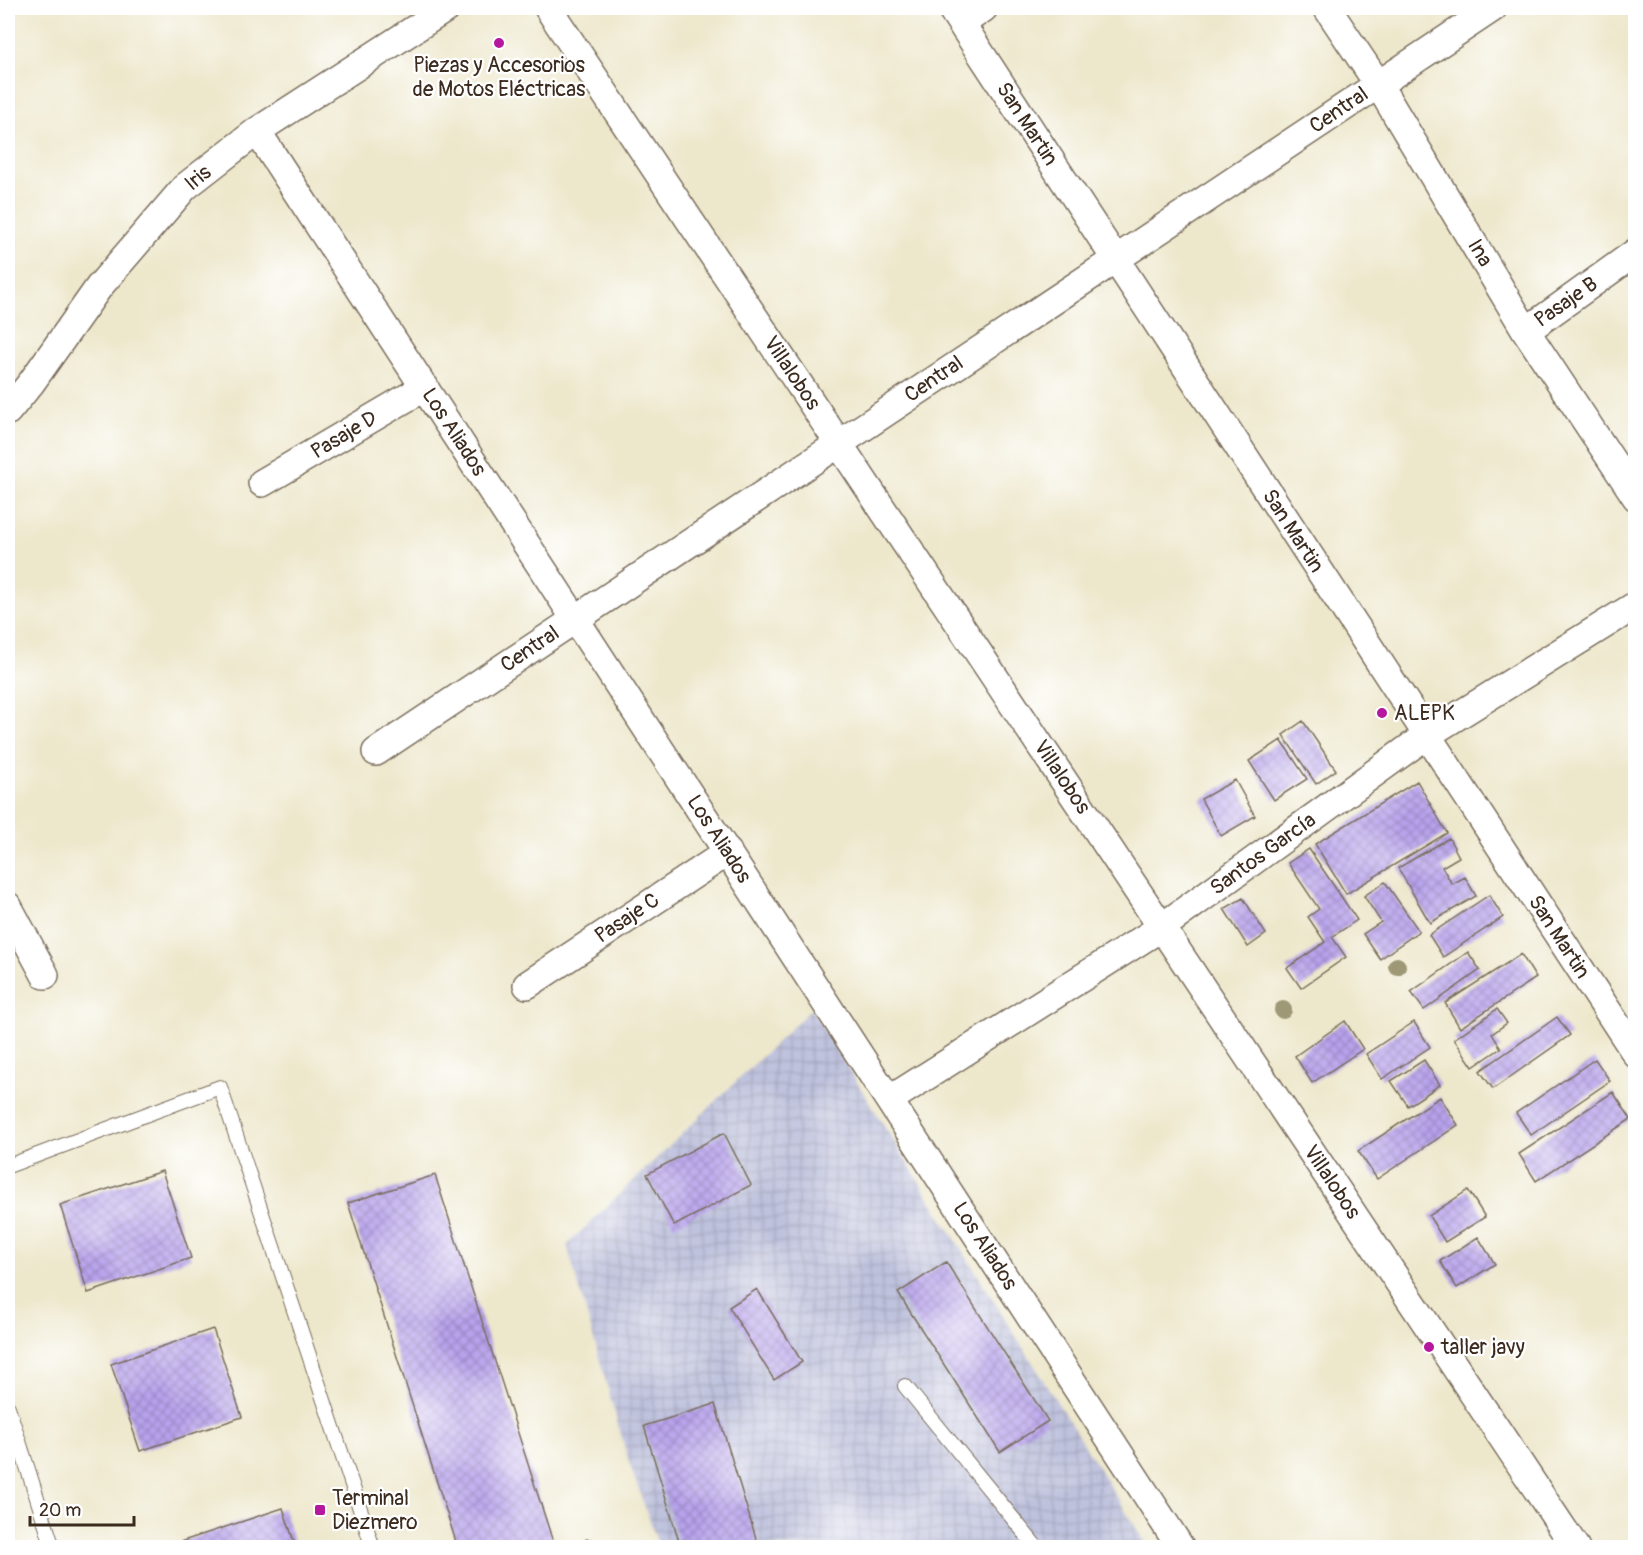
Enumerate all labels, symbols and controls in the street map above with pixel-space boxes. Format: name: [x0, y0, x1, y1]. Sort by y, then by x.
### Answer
marker: Piezas y Accesorios de Motos Eléctricas: [492, 36, 506, 50]
place label: Piezas y Accesorios de Motos Eléctricas: [413, 52, 586, 103]
street label: San Martin: [990, 77, 1064, 171]
street label: Central: [1304, 81, 1374, 139]
street label: Iris: [179, 159, 217, 197]
street label: Ina: [1461, 234, 1499, 272]
street label: Pasaje B: [1529, 270, 1603, 334]
street label: Villalobos: [758, 331, 827, 416]
street label: Central: [899, 350, 969, 408]
street label: Los Aliados: [416, 383, 493, 482]
street label: Pasaje D: [306, 405, 382, 465]
street label: San Martin: [1256, 484, 1330, 578]
street label: Central: [495, 620, 565, 678]
place label: ALEPK: [1394, 700, 1455, 727]
marker: ALEPK: [1375, 706, 1389, 720]
street label: Villalobos: [1028, 735, 1097, 820]
street label: Los Aliados: [681, 790, 758, 889]
street label: Santos García: [1205, 807, 1321, 901]
street label: Pasaje C: [589, 887, 665, 949]
street label: San Martin: [1522, 890, 1596, 984]
street label: Villalobos: [1298, 1140, 1367, 1225]
street label: Los Aliados: [947, 1197, 1024, 1296]
place label: taller javy: [1440, 1334, 1525, 1361]
marker: taller javy: [1422, 1340, 1436, 1354]
place label: Terminal Diezmero: [332, 1485, 418, 1536]
scale bar: [30, 1489, 134, 1527]
text: 20 m: [39, 1499, 81, 1522]
marker: Terminal Diezmero: [313, 1503, 327, 1517]

